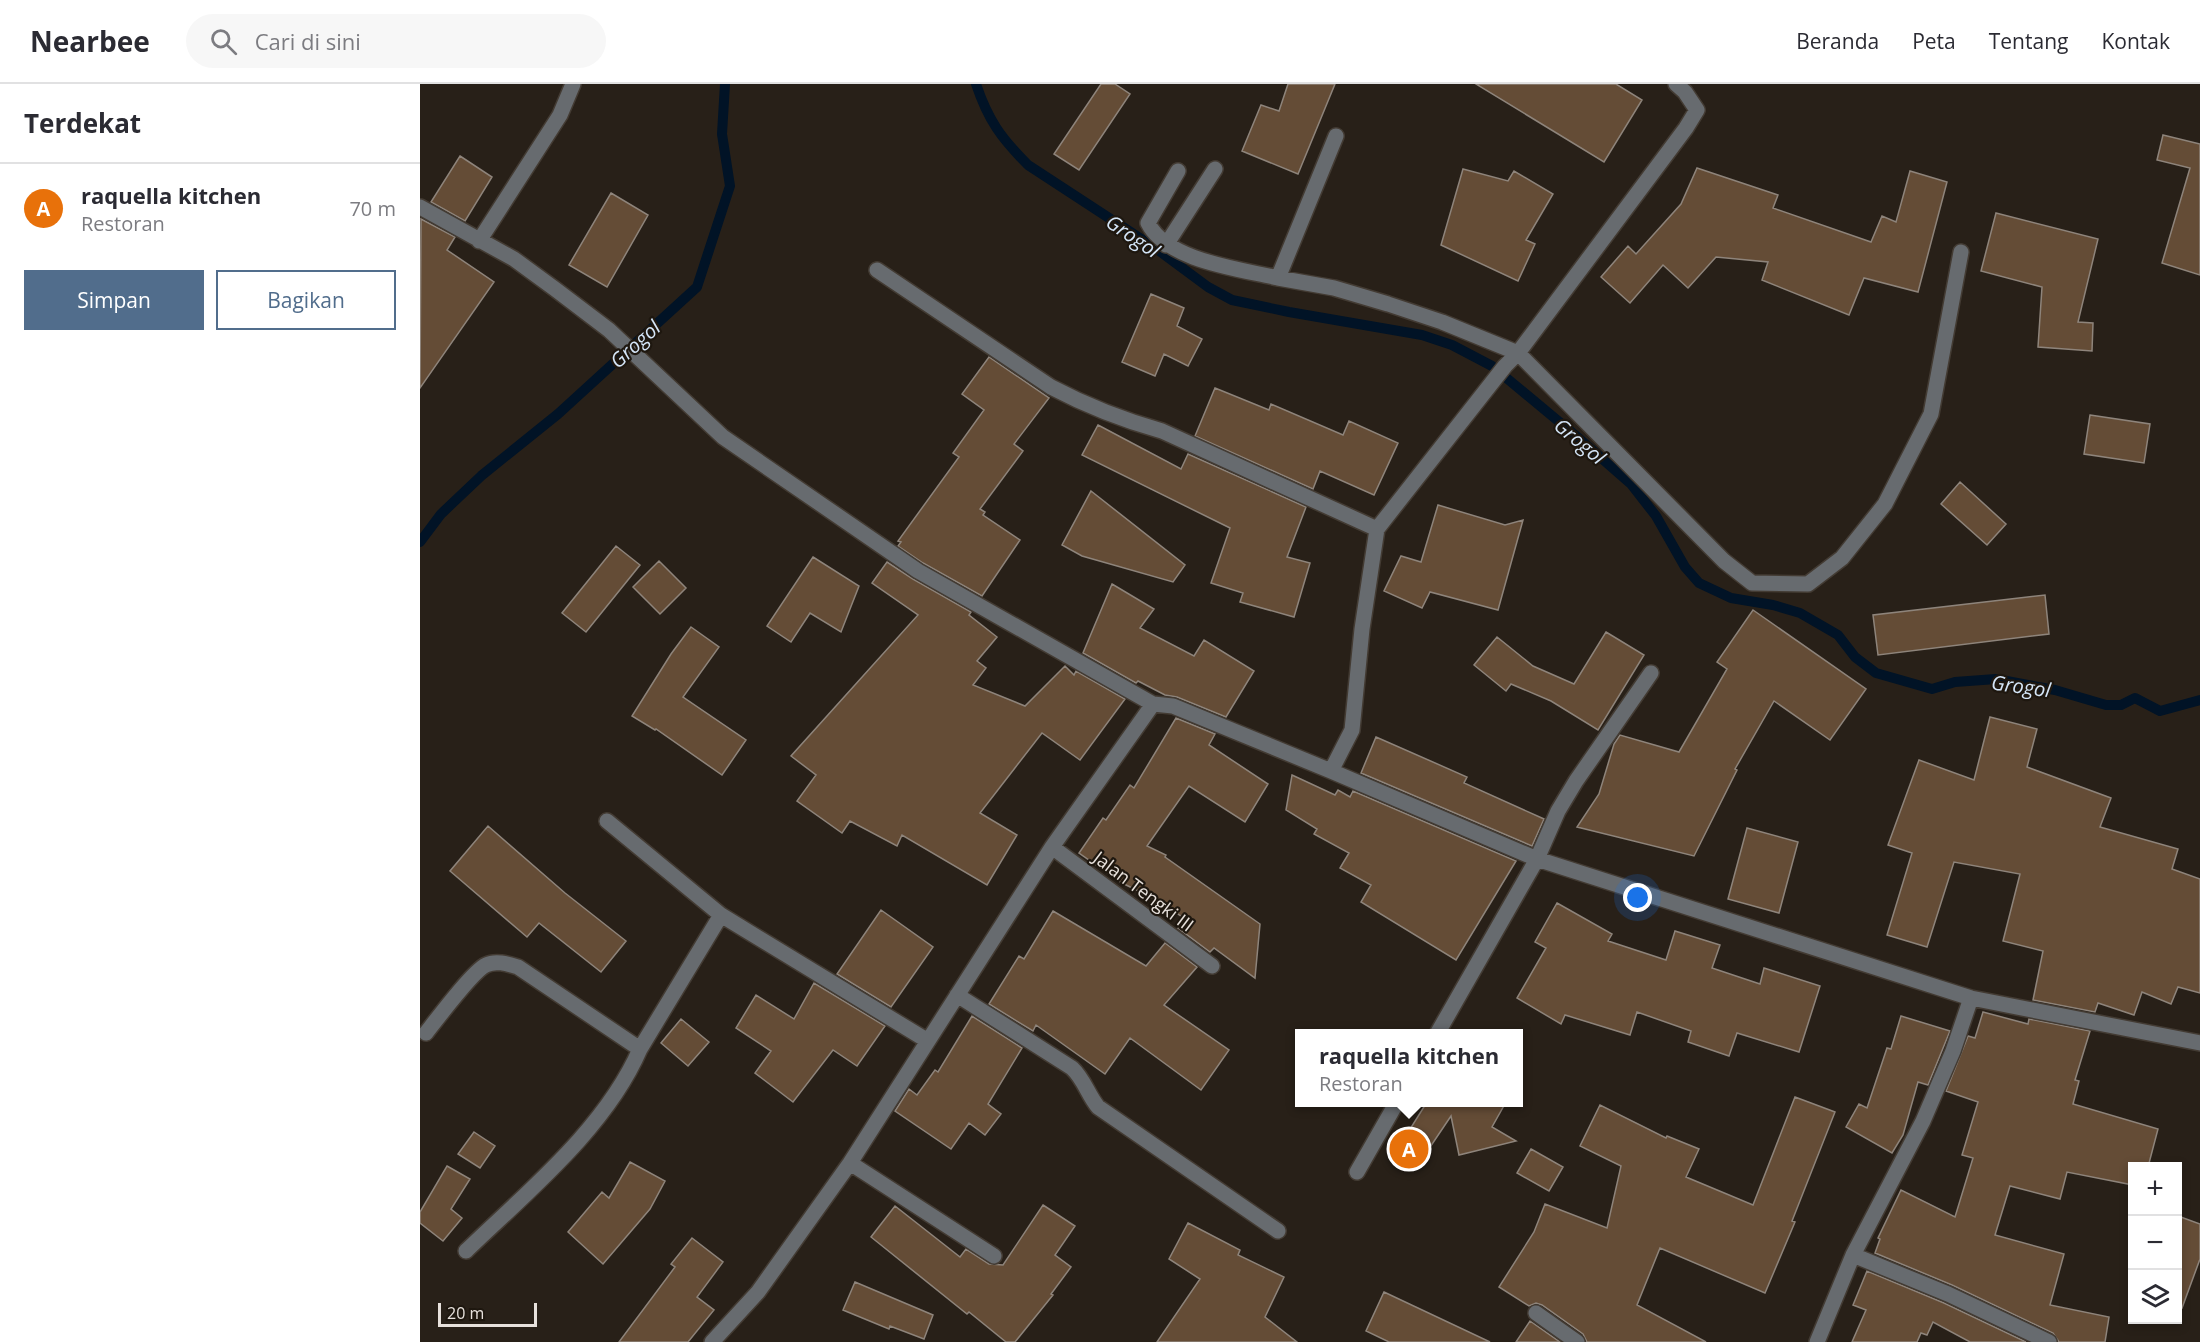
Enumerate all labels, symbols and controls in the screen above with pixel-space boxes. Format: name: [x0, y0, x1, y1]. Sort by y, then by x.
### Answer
search box: [186, 14, 606, 68]
text: Nearbee: [30, 22, 150, 60]
icon: search: [207, 25, 240, 58]
text: Cari di sini: [255, 26, 361, 56]
text: Beranda: [1796, 27, 1879, 55]
text: Peta: [1912, 27, 1956, 55]
text: Tentang: [1989, 27, 2068, 55]
text: Kontak: [2101, 27, 2170, 55]
text: Terdekat: [24, 105, 141, 141]
text: raquella kitchen: [81, 180, 261, 210]
text: A: [37, 195, 50, 222]
text: 70 m: [349, 195, 396, 222]
water label: Grogol: [1101, 208, 1166, 264]
text: Restoran: [81, 210, 165, 237]
button: Simpan: [24, 270, 204, 330]
button: Bagikan: [216, 270, 396, 330]
water label: Grogol: [604, 313, 667, 374]
water label: Grogol: [1549, 412, 1612, 471]
water label: Grogol: [1990, 668, 2053, 704]
street label: Jalan Tengki III: [1087, 844, 1199, 937]
your location: [1623, 883, 1652, 912]
popup: [1295, 1029, 1523, 1107]
text: raquella kitchen: [1319, 1040, 1499, 1070]
text: Restoran: [1319, 1070, 1403, 1097]
pin: A: [1390, 1126, 1428, 1172]
map controls: [2128, 1162, 2182, 1324]
button: +: [2128, 1162, 2182, 1216]
button: −: [2128, 1216, 2182, 1270]
button: layers: [2128, 1270, 2182, 1324]
scale bar: [438, 1300, 537, 1328]
text: 20 m: [447, 1302, 484, 1324]

